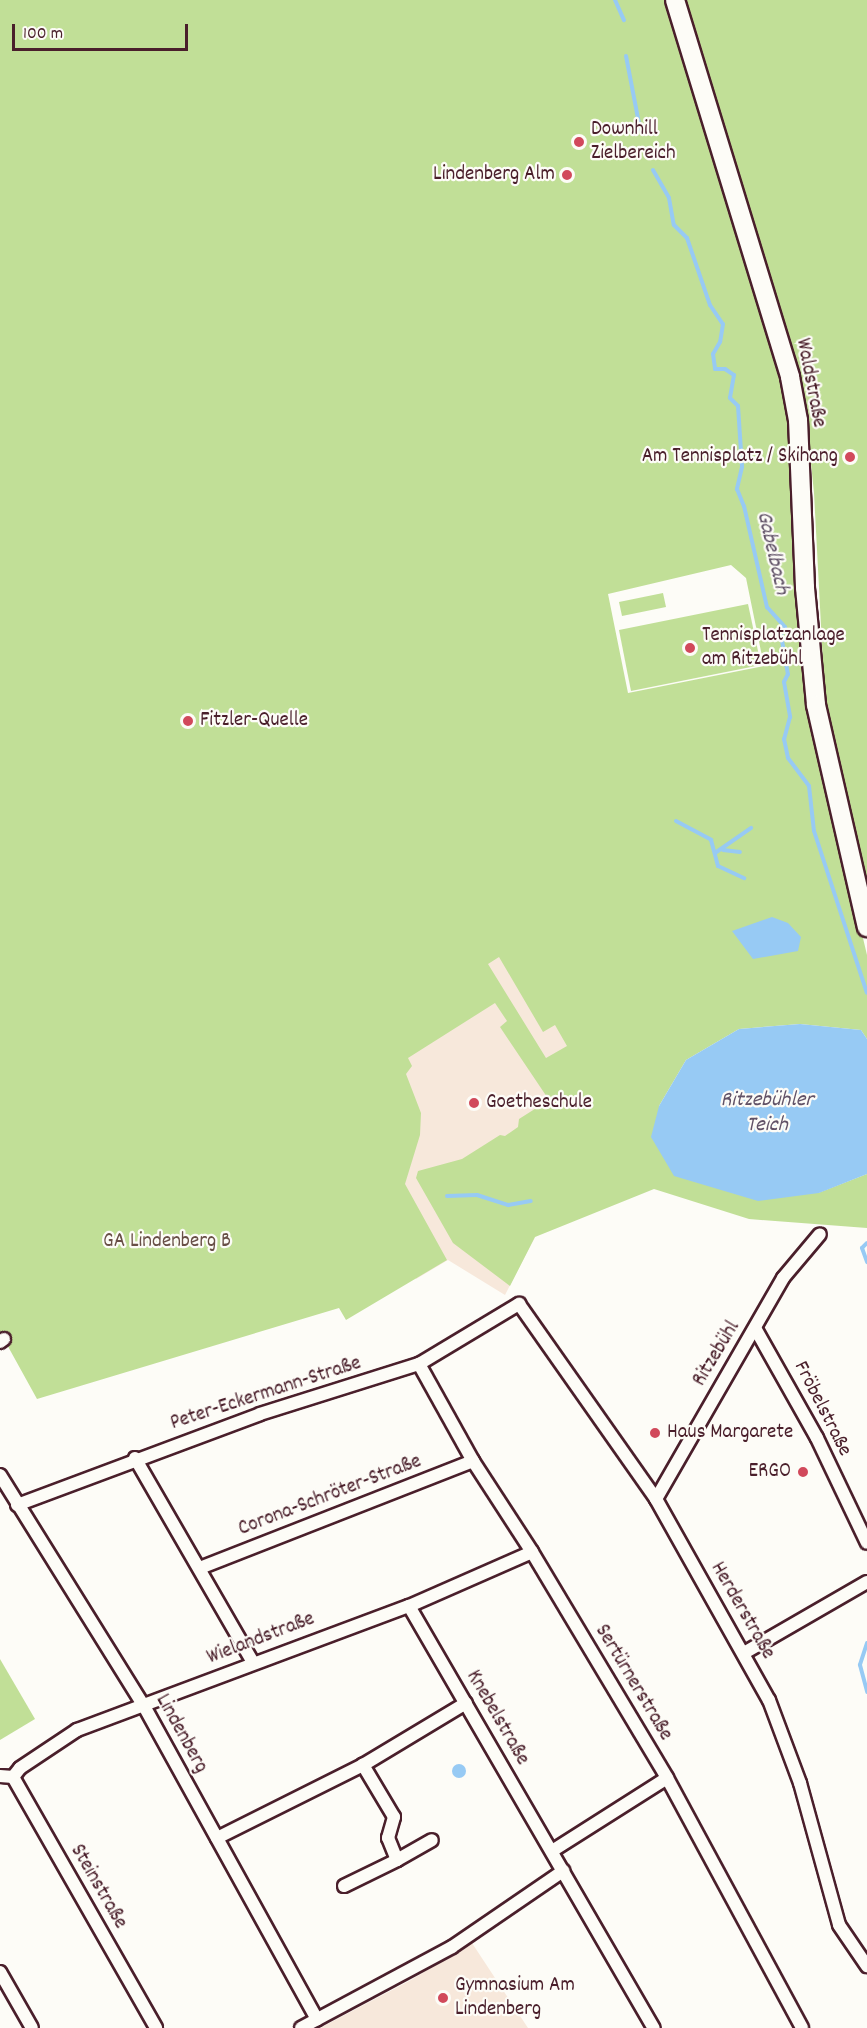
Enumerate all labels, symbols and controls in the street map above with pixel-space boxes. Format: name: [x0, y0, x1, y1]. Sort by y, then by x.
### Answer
scale bar: [15, 12, 190, 50]
text: 100 m: [23, 22, 63, 47]
place label: Downhill Zielbereich: [591, 117, 676, 167]
marker: Downhill Zielbereich: [572, 135, 586, 149]
place label: Lindenberg Alm: [433, 162, 555, 188]
marker: Lindenberg Alm: [560, 168, 574, 182]
street label: Waldstraße: [789, 336, 831, 430]
place label: Am Tennisplatz / Skihang: [642, 444, 838, 470]
marker: Am Tennisplatz / Skihang: [843, 450, 857, 464]
water label: Gabelbach: [750, 509, 794, 597]
place label: Tennisplatzanlage am Ritzebühl: [702, 623, 845, 673]
marker: Tennisplatzanlage am Ritzebühl: [683, 641, 697, 655]
place label: Fitzler-Quelle: [200, 708, 308, 734]
marker: Fitzler-Quelle: [181, 714, 195, 728]
water label: Ritzebühler Teich: [720, 1087, 814, 1138]
place label: Goetheschule: [486, 1090, 592, 1116]
marker: Goetheschule: [467, 1096, 481, 1110]
park label: GA Lindenberg B: [103, 1229, 231, 1255]
street label: Ritzebühl: [688, 1317, 746, 1391]
street label: Peter-Eckermann-Straße: [167, 1351, 365, 1437]
street label: Fröbelstraße: [787, 1357, 857, 1461]
place label: Haus Margarete: [667, 1420, 793, 1446]
marker: Haus Margarete: [648, 1426, 662, 1440]
street label: Corona-Schröter-Straße: [235, 1449, 425, 1543]
place label: ERGO: [749, 1459, 791, 1485]
marker: ERGO: [796, 1465, 810, 1479]
street label: Herderstraße: [704, 1558, 780, 1664]
street label: Wielandstraße: [204, 1607, 318, 1671]
street label: Sertürnerstraße: [588, 1620, 678, 1746]
street label: Knebelstraße: [460, 1666, 534, 1770]
street label: Lindenberg: [149, 1690, 213, 1778]
street label: Steinstraße: [64, 1840, 132, 1934]
place label: Gymnasium Am Lindenberg: [455, 1973, 575, 2023]
marker: Gymnasium Am Lindenberg: [436, 1991, 450, 2005]

